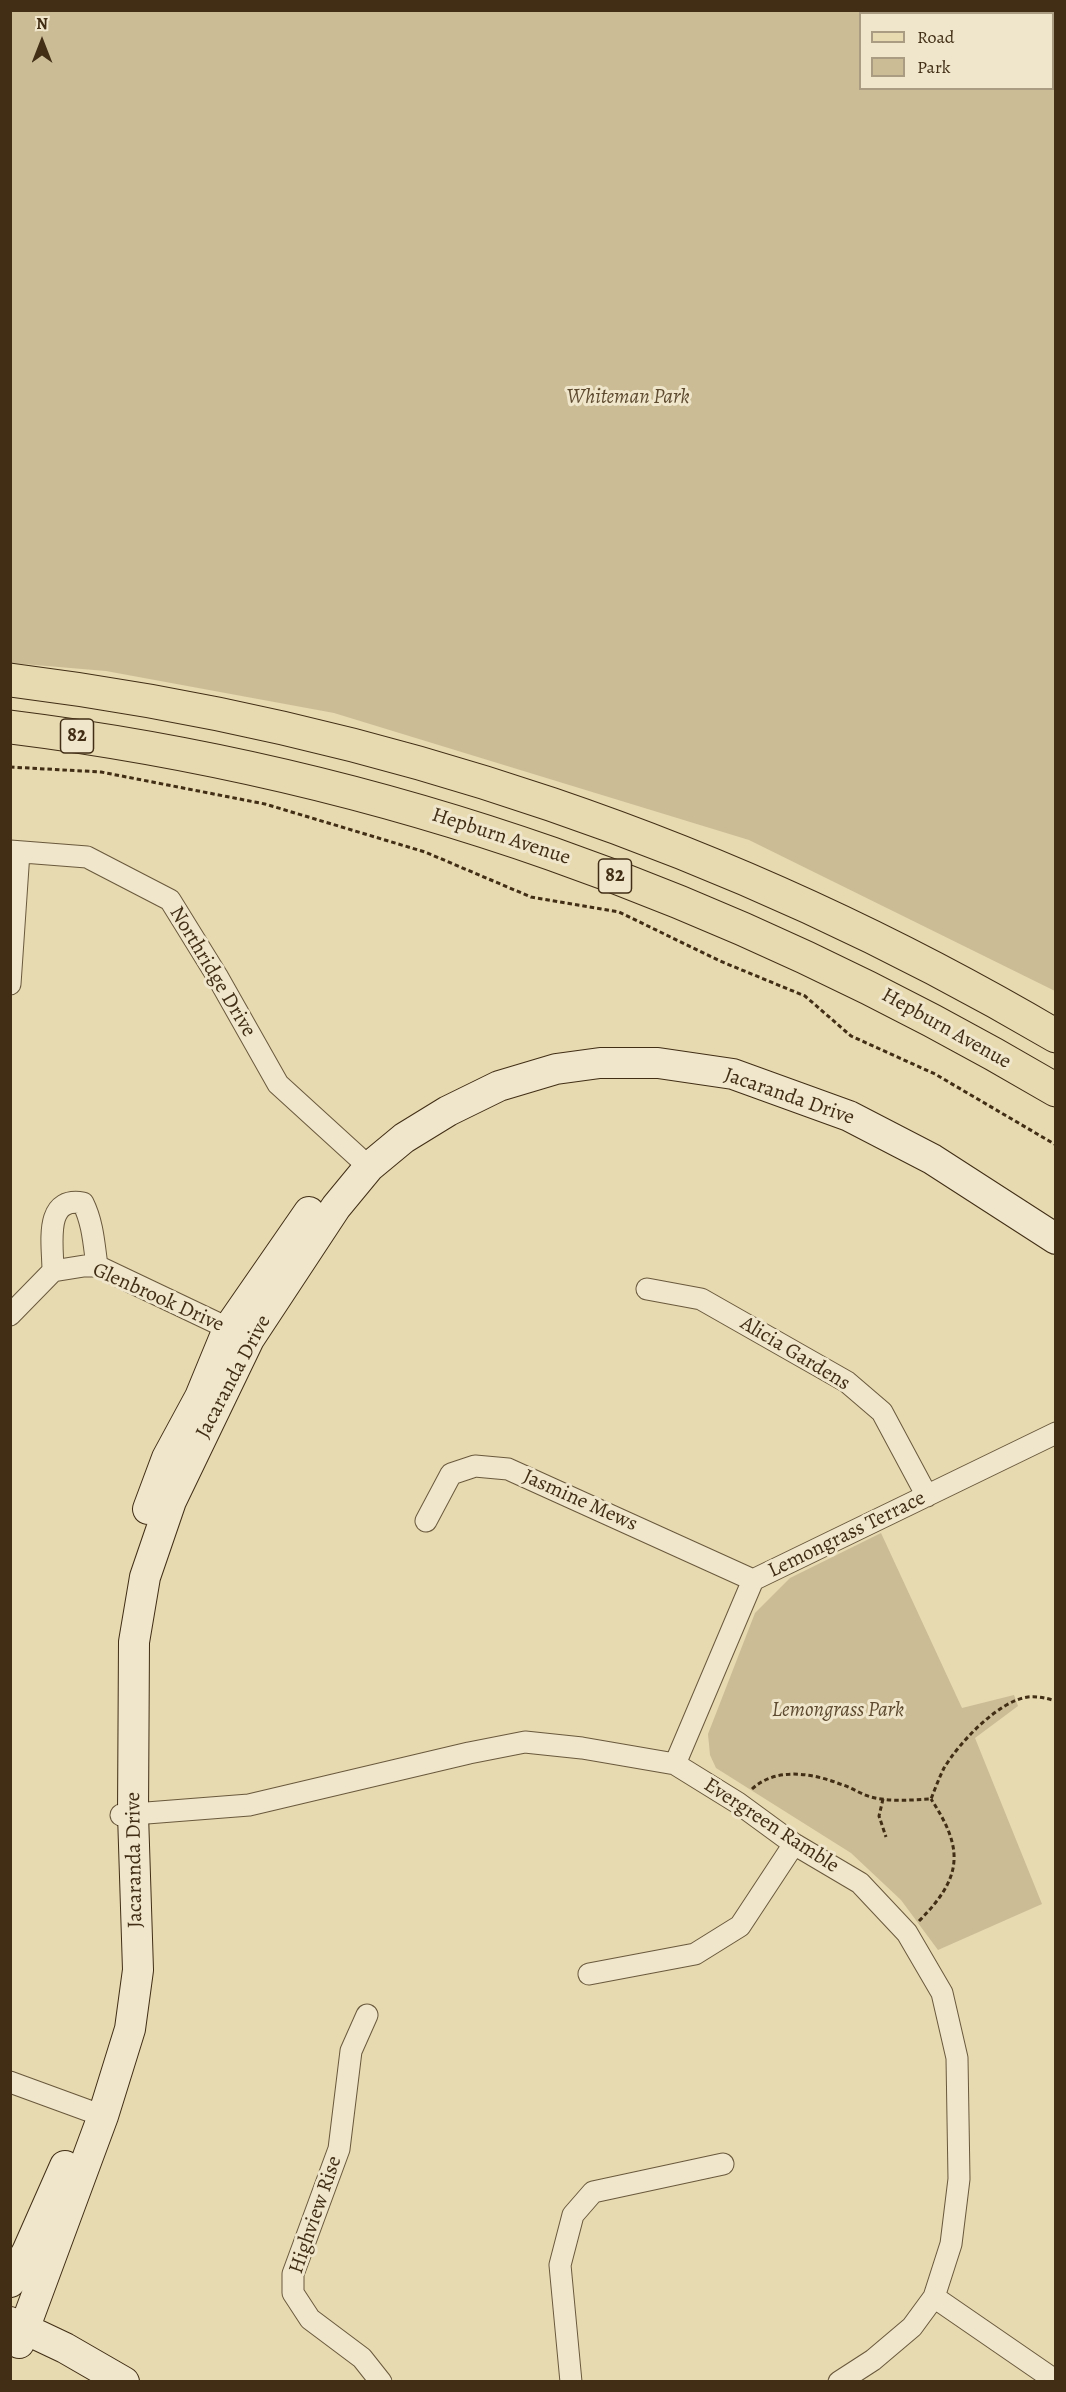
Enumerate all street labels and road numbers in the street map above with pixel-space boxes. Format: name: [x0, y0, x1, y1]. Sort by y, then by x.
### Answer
road number: 82: [60, 719, 94, 753]
street label: Hepburn Avenue: [429, 803, 573, 871]
road number: 82: [598, 859, 632, 893]
street label: Northridge Drive: [163, 902, 261, 1042]
street label: Hepburn Avenue: [877, 983, 1015, 1075]
street label: Jacaranda Drive: [721, 1063, 857, 1131]
street label: Glenbrook Drive: [88, 1258, 228, 1338]
street label: Jacaranda Drive: [191, 1311, 277, 1443]
street label: Alicia Gardens: [735, 1311, 855, 1397]
street label: Jasmine Mews: [519, 1464, 641, 1538]
street label: Lemongrass Terrace: [764, 1486, 930, 1584]
street label: Evergreen Ramble: [699, 1773, 843, 1879]
street label: Jacaranda Drive: [121, 1792, 149, 1928]
street label: Highview Rise: [284, 2153, 348, 2277]

